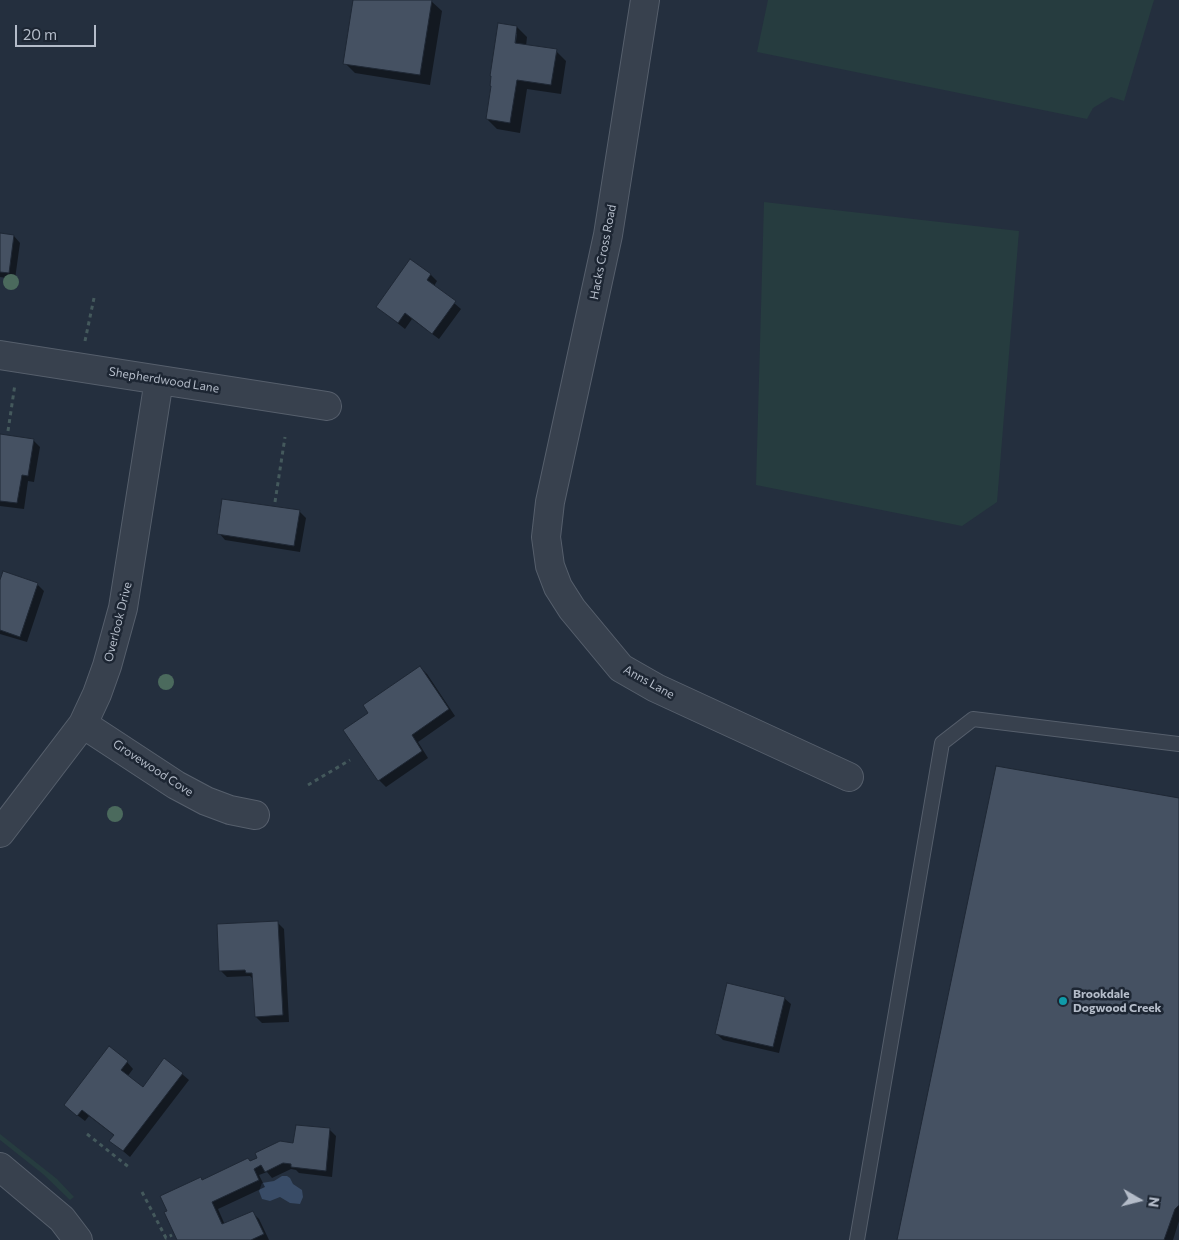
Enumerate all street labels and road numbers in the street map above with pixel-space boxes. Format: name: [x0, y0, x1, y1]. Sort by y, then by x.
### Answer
street label: Hacks Cross Road: [587, 203, 619, 301]
street label: Shepherdwood Lane: [108, 364, 220, 396]
street label: Overlook Drive: [101, 580, 135, 664]
street label: Anns Lane: [621, 662, 677, 702]
street label: Grovewood Cove: [110, 737, 196, 799]

